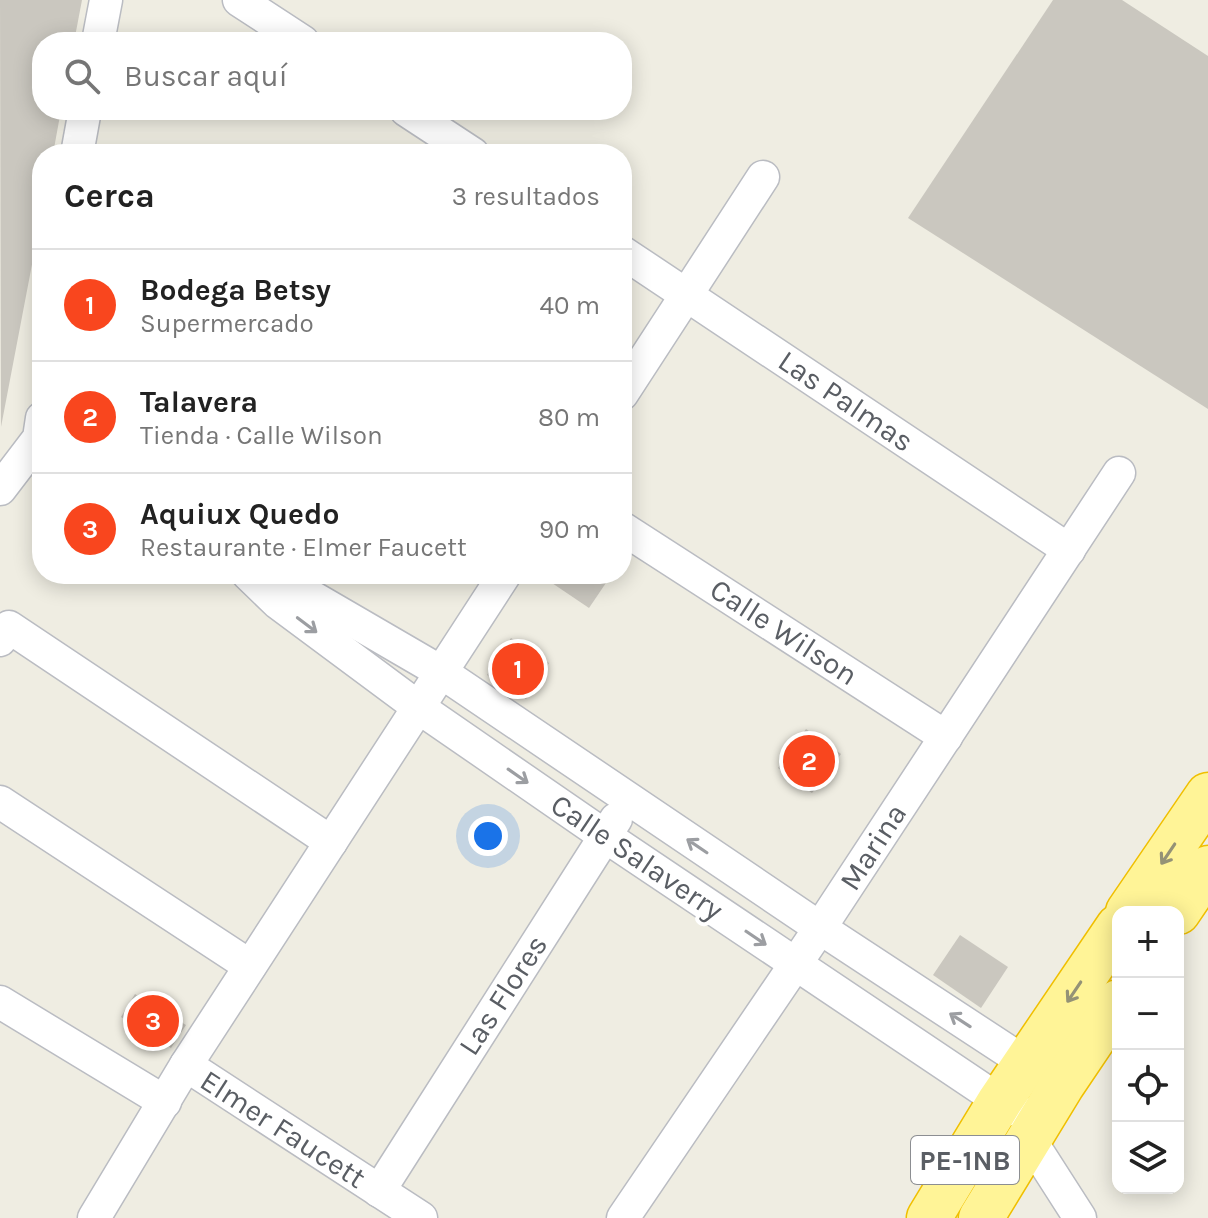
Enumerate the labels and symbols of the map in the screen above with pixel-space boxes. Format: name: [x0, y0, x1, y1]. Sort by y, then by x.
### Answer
street label: Las Palmas: [772, 343, 920, 459]
street label: Calle Wilson: [703, 571, 865, 693]
one-way arrow: [296, 616, 317, 633]
pin: 1: [492, 639, 544, 699]
pin: 2: [783, 731, 835, 791]
one-way arrow: [507, 768, 529, 784]
street label: Calle Salaverry: [544, 786, 730, 928]
street label: Marina: [832, 797, 914, 897]
your location: [468, 816, 508, 856]
one-way arrow: [686, 837, 709, 853]
one-way arrow: [1160, 842, 1176, 864]
street label: Las Flores: [451, 928, 555, 1062]
one-way arrow: [745, 930, 767, 947]
one-way arrow: [1066, 980, 1082, 1002]
pin: 3: [127, 991, 179, 1051]
one-way arrow: [950, 1012, 972, 1029]
street label: Elmer Faucett: [194, 1062, 372, 1196]
road number: PE-1NB: [911, 1136, 1019, 1184]

